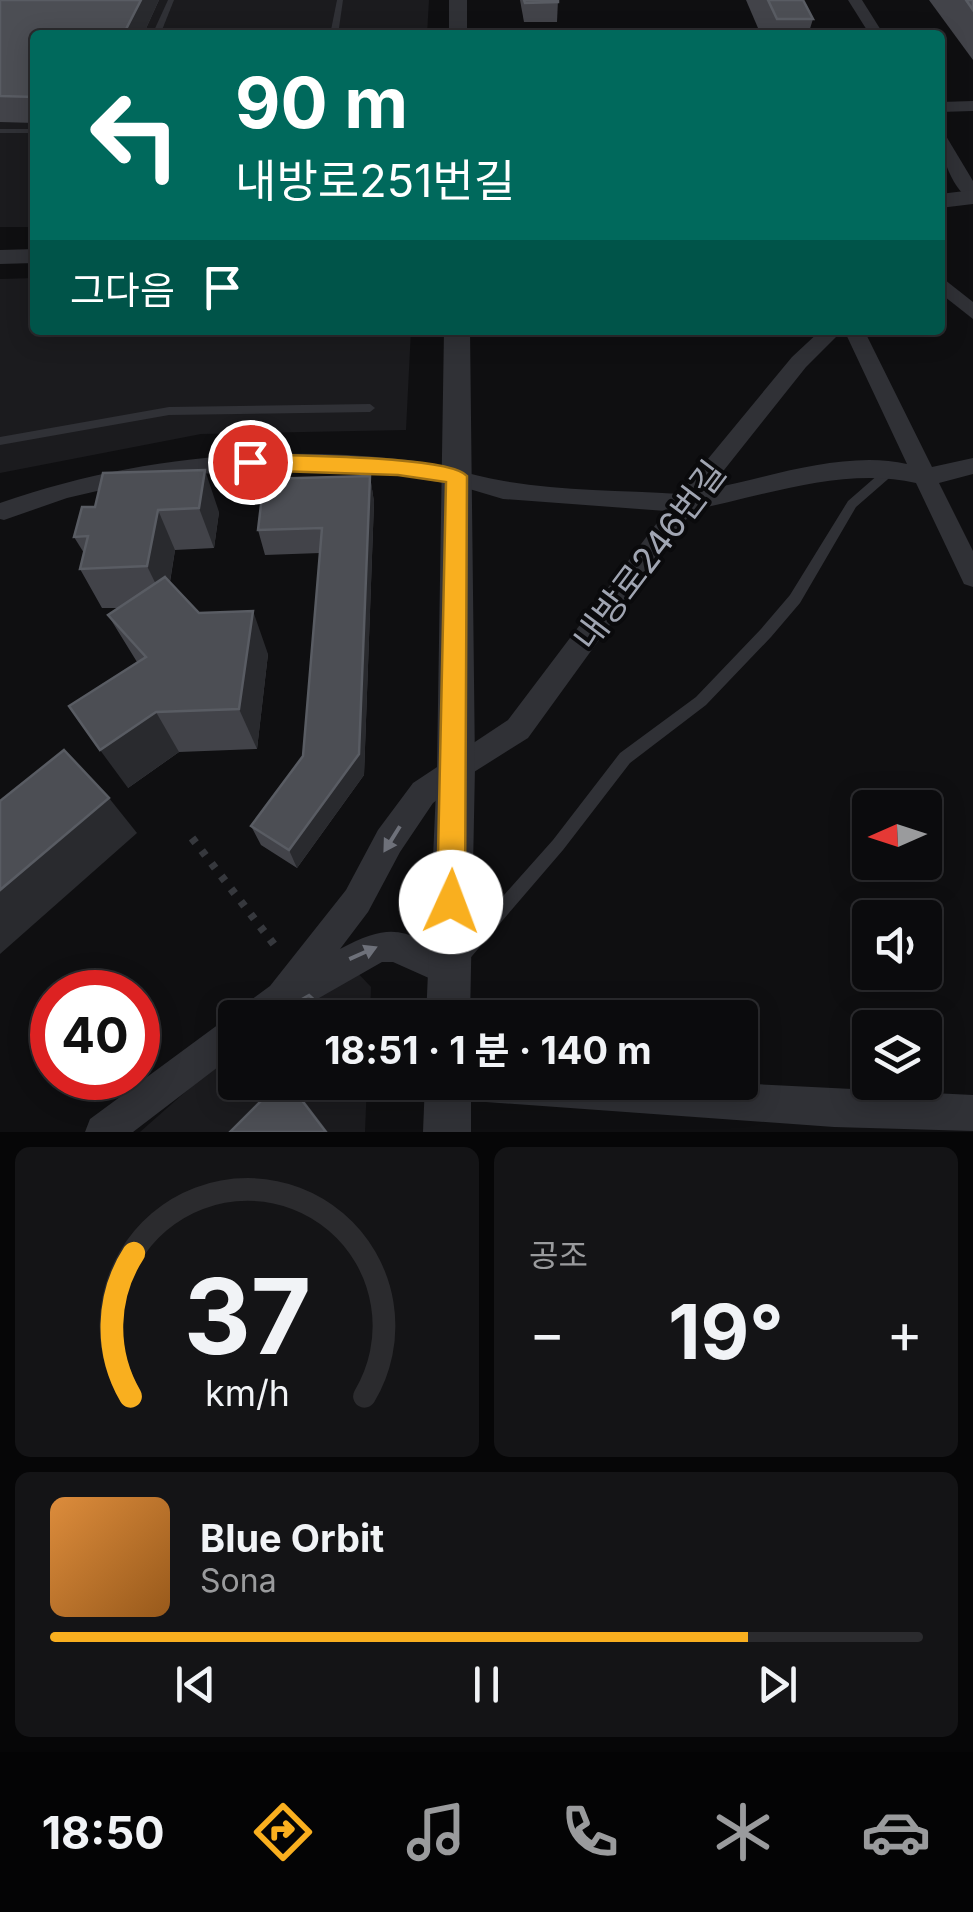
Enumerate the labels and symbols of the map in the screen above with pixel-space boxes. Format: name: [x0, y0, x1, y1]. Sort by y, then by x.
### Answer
pin: [208, 420, 293, 505]
street label: 내방로246번길: [564, 452, 734, 658]
north arrow: [852, 790, 942, 880]
one-way arrow: [383, 825, 401, 853]
position arrow: [399, 850, 503, 954]
one-way arrow: [348, 945, 378, 961]
speed limit sign: 40: [30, 970, 160, 1100]

